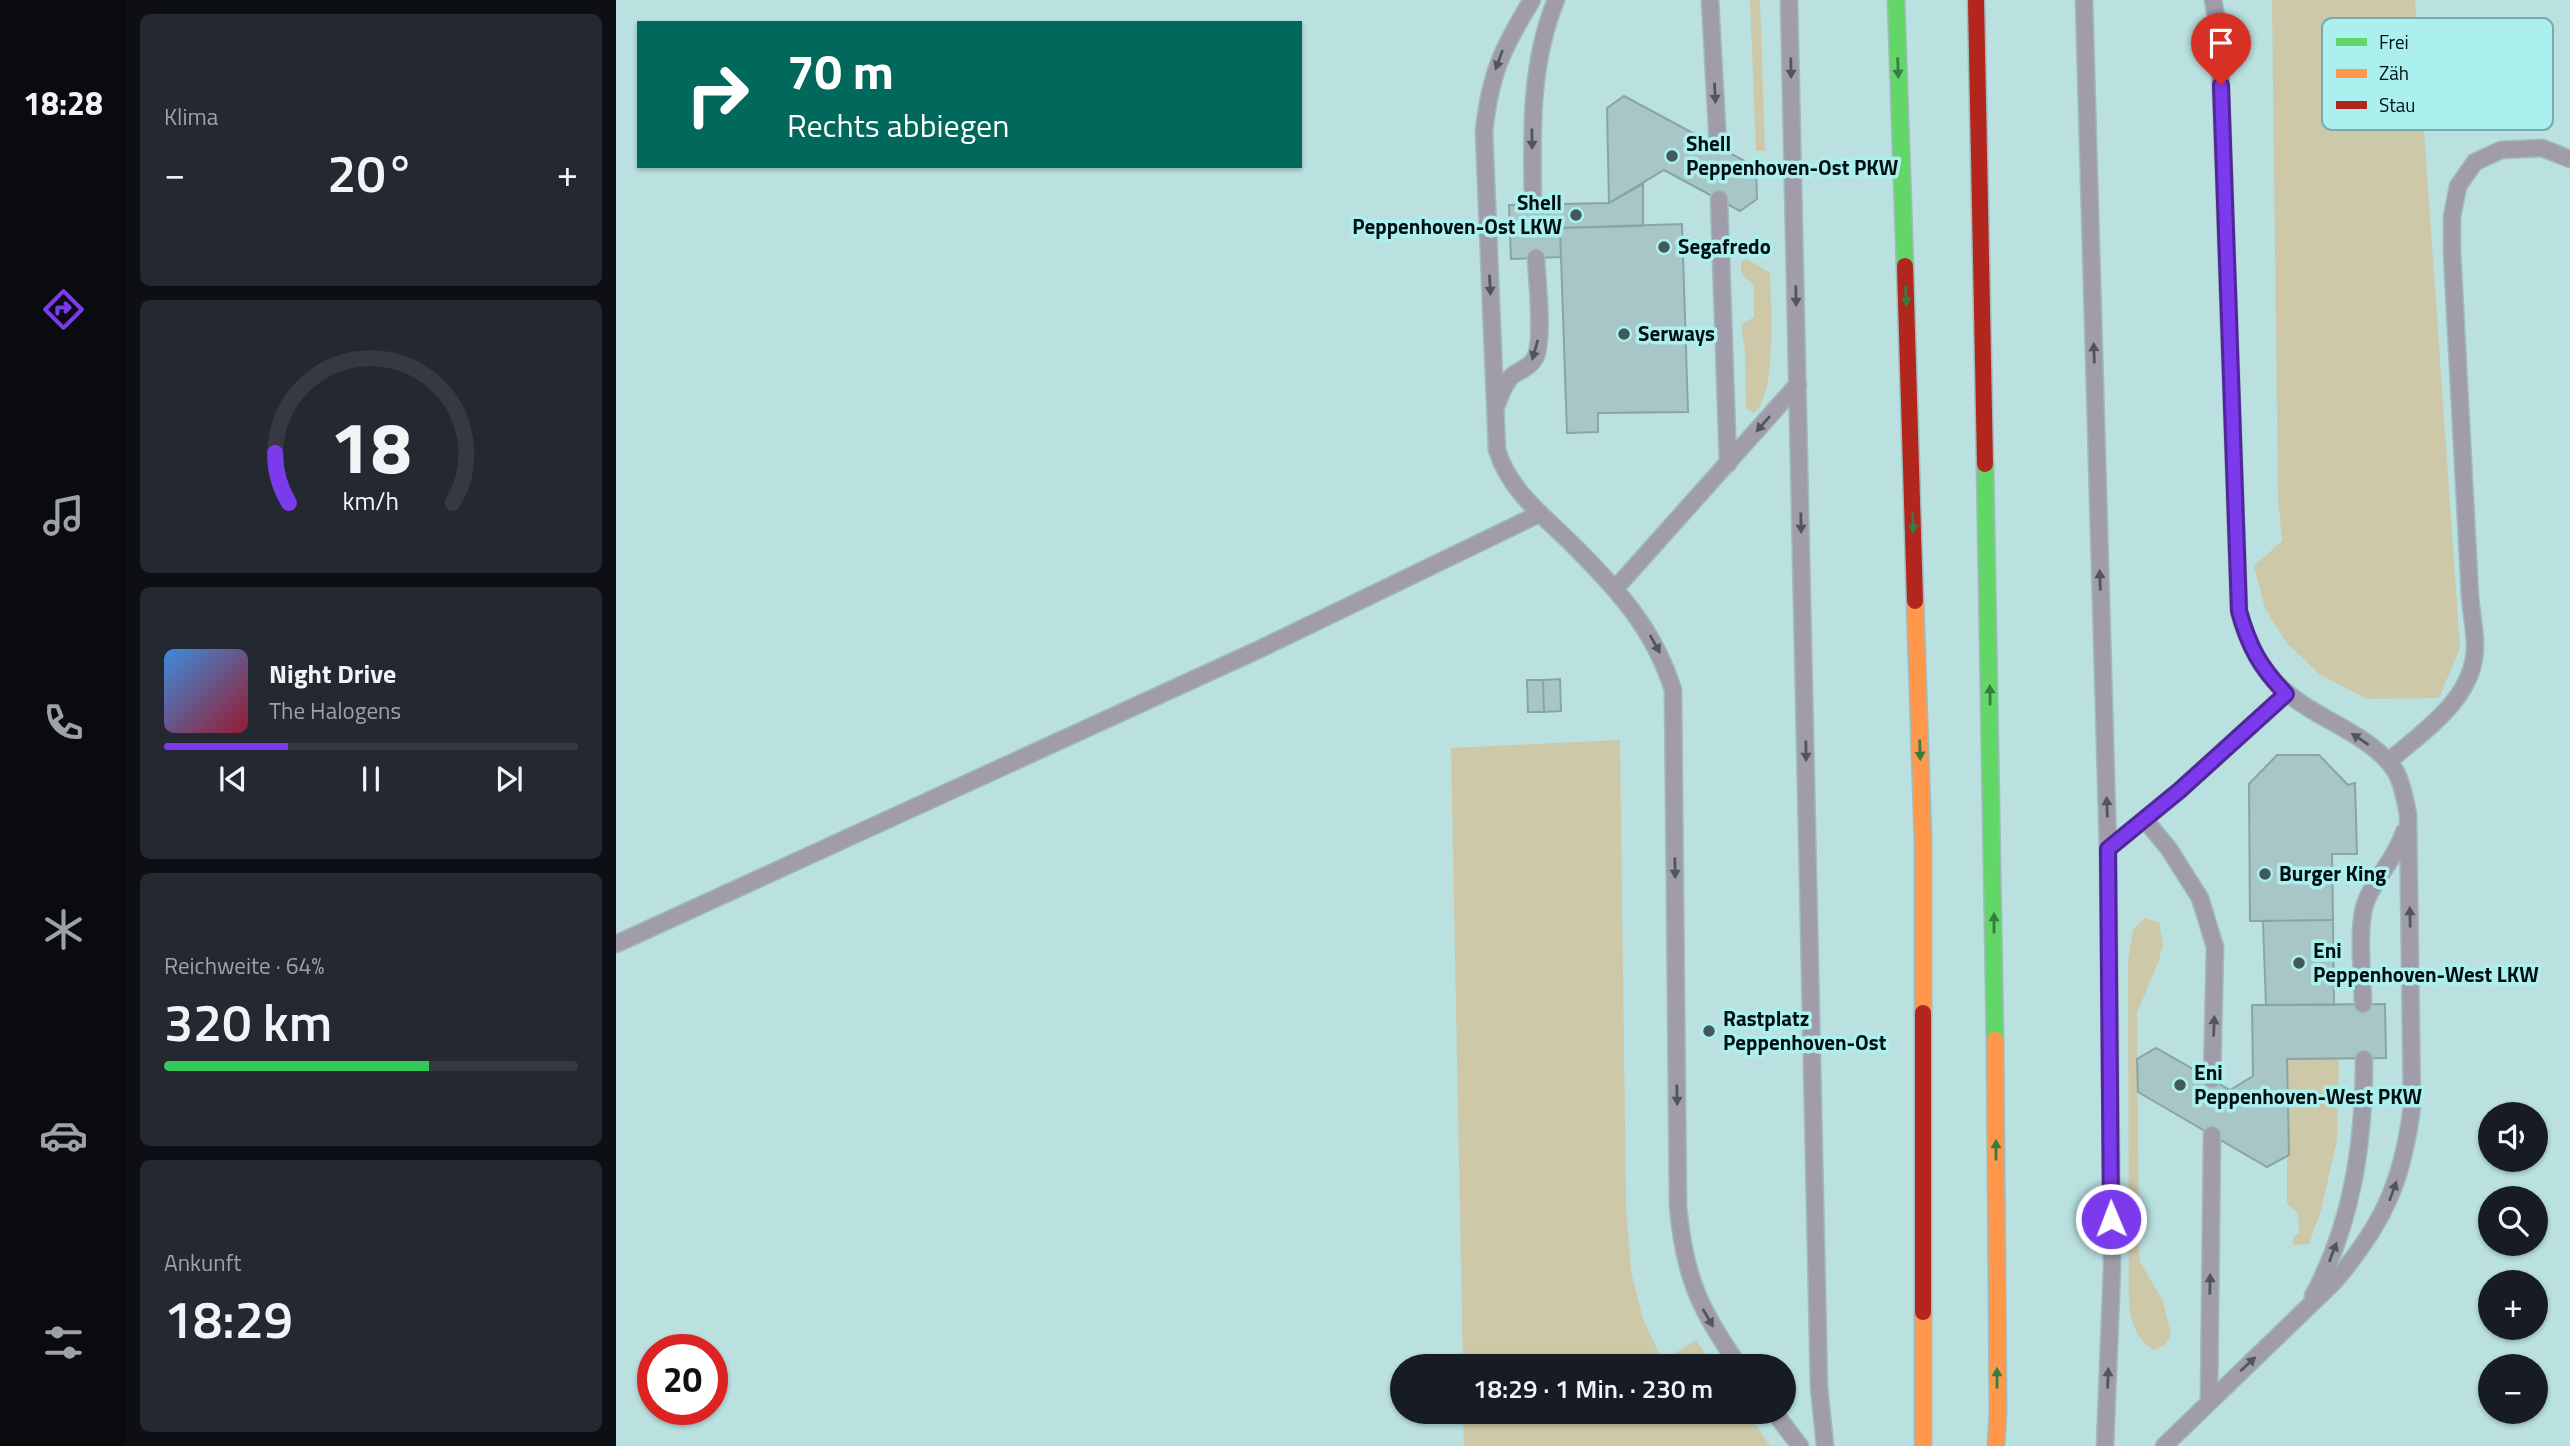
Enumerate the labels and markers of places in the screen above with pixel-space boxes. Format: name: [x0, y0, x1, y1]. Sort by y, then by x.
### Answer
pin: [2191, 13, 2251, 85]
place label: Shell Peppenhoven-Ost PKW: [1686, 127, 1899, 183]
marker: Shell Peppenhoven-Ost PKW: [1664, 148, 1680, 164]
place label: Shell Peppenhoven-Ost LKW: [1352, 186, 1562, 242]
marker: Shell Peppenhoven-Ost LKW: [1568, 207, 1584, 223]
place label: Segafredo: [1678, 230, 1771, 262]
marker: Segafredo: [1656, 239, 1672, 255]
place label: Serways: [1638, 317, 1715, 349]
marker: Serways: [1616, 326, 1632, 342]
place label: Burger King: [2279, 857, 2386, 889]
marker: Burger King: [2257, 866, 2273, 882]
place label: Eni Peppenhoven-West LKW: [2313, 934, 2539, 990]
marker: Eni Peppenhoven-West LKW: [2291, 955, 2307, 971]
place label: Rastplatz Peppenhoven-Ost: [1723, 1002, 1887, 1058]
marker: Rastplatz Peppenhoven-Ost: [1701, 1023, 1717, 1039]
place label: Eni Peppenhoven-West PKW: [2194, 1056, 2423, 1112]
marker: Eni Peppenhoven-West PKW: [2172, 1077, 2188, 1093]

